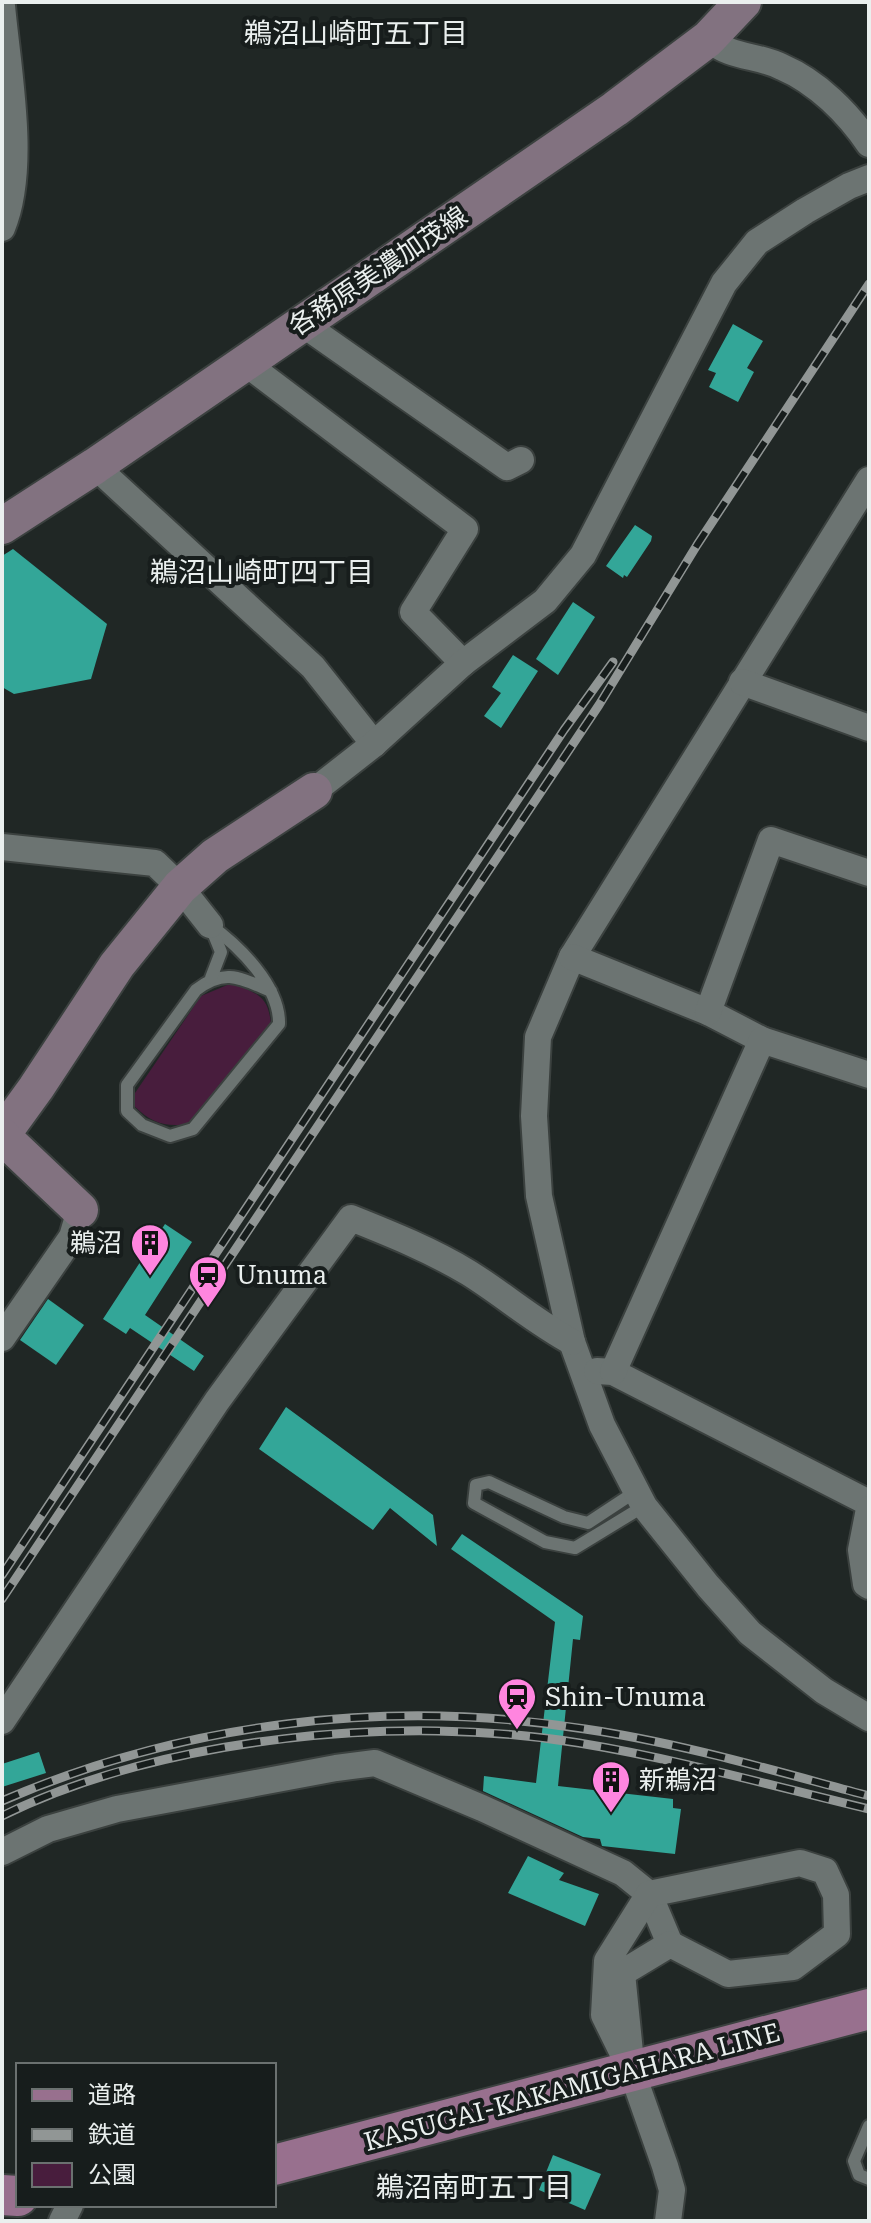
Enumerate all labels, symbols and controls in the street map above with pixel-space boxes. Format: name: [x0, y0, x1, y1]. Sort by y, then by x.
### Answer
district label: 鵜沼山崎町五丁目: [244, 17, 468, 50]
street label: 各務原美濃加茂線: [283, 200, 473, 342]
district label: 鵜沼山崎町四丁目: [150, 556, 374, 589]
building icon: 鵜沼: [129, 1222, 171, 1277]
place label: 鵜沼: [70, 1228, 122, 1258]
station icon: Unuma: [187, 1254, 229, 1309]
place label: Unuma: [236, 1260, 327, 1290]
station icon: Shin-Unuma: [496, 1676, 538, 1731]
place label: Shin-Unuma: [545, 1682, 705, 1712]
building icon: 新鵜沼: [590, 1759, 632, 1814]
place label: 新鵜沼: [639, 1765, 717, 1795]
street label: KASUGAI-KAKAMIGAHARA LINE: [361, 2017, 783, 2157]
legend: [16, 2063, 276, 2207]
text: 道路: [88, 2081, 136, 2109]
text: 鉄道: [88, 2121, 136, 2149]
text: 公園: [88, 2161, 136, 2189]
district label: 鵜沼南町五丁目: [376, 2171, 572, 2204]

